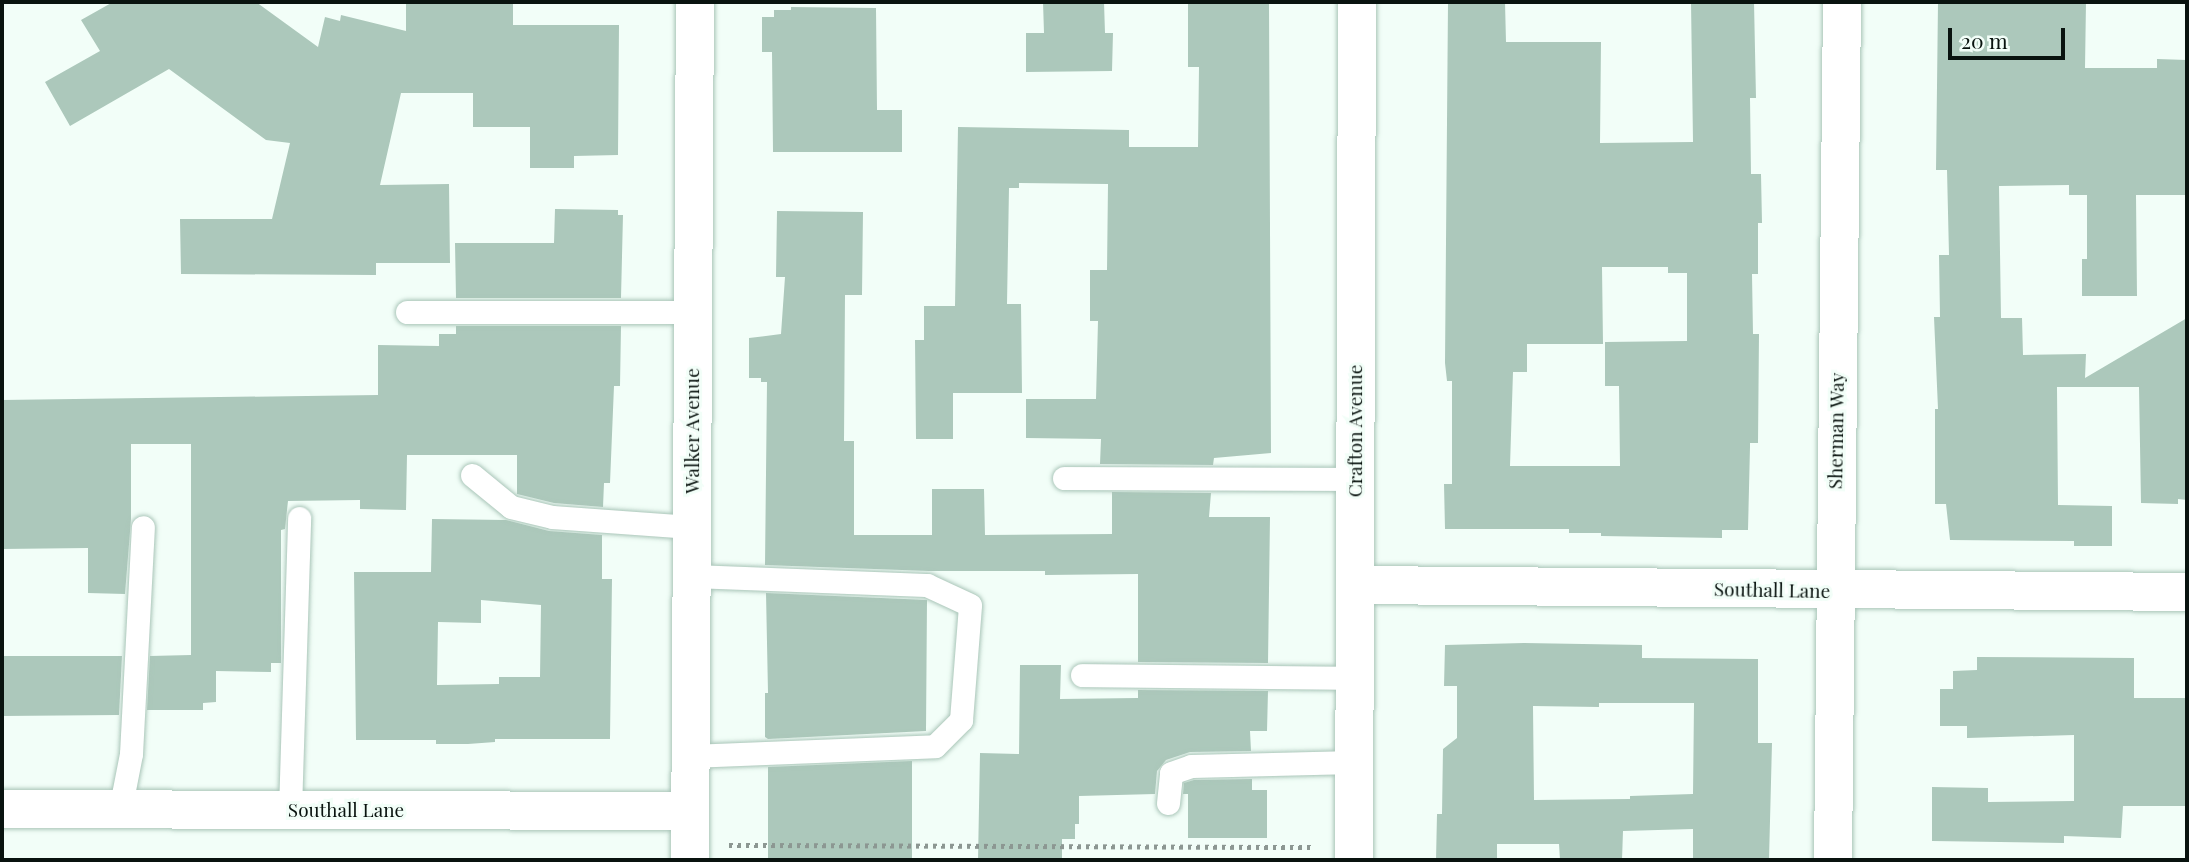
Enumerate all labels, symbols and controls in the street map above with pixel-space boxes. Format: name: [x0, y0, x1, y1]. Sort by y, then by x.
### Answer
scale bar: [1951, 14, 2068, 58]
text: 20 m: [1961, 26, 2008, 54]
street label: Crafton Avenue: [1344, 364, 1366, 498]
street label: Walker Avenue: [681, 368, 703, 494]
street label: Sherman Way: [1824, 372, 1848, 490]
street label: Southall Lane: [1714, 578, 1830, 602]
street label: Southall Lane: [288, 799, 404, 821]

